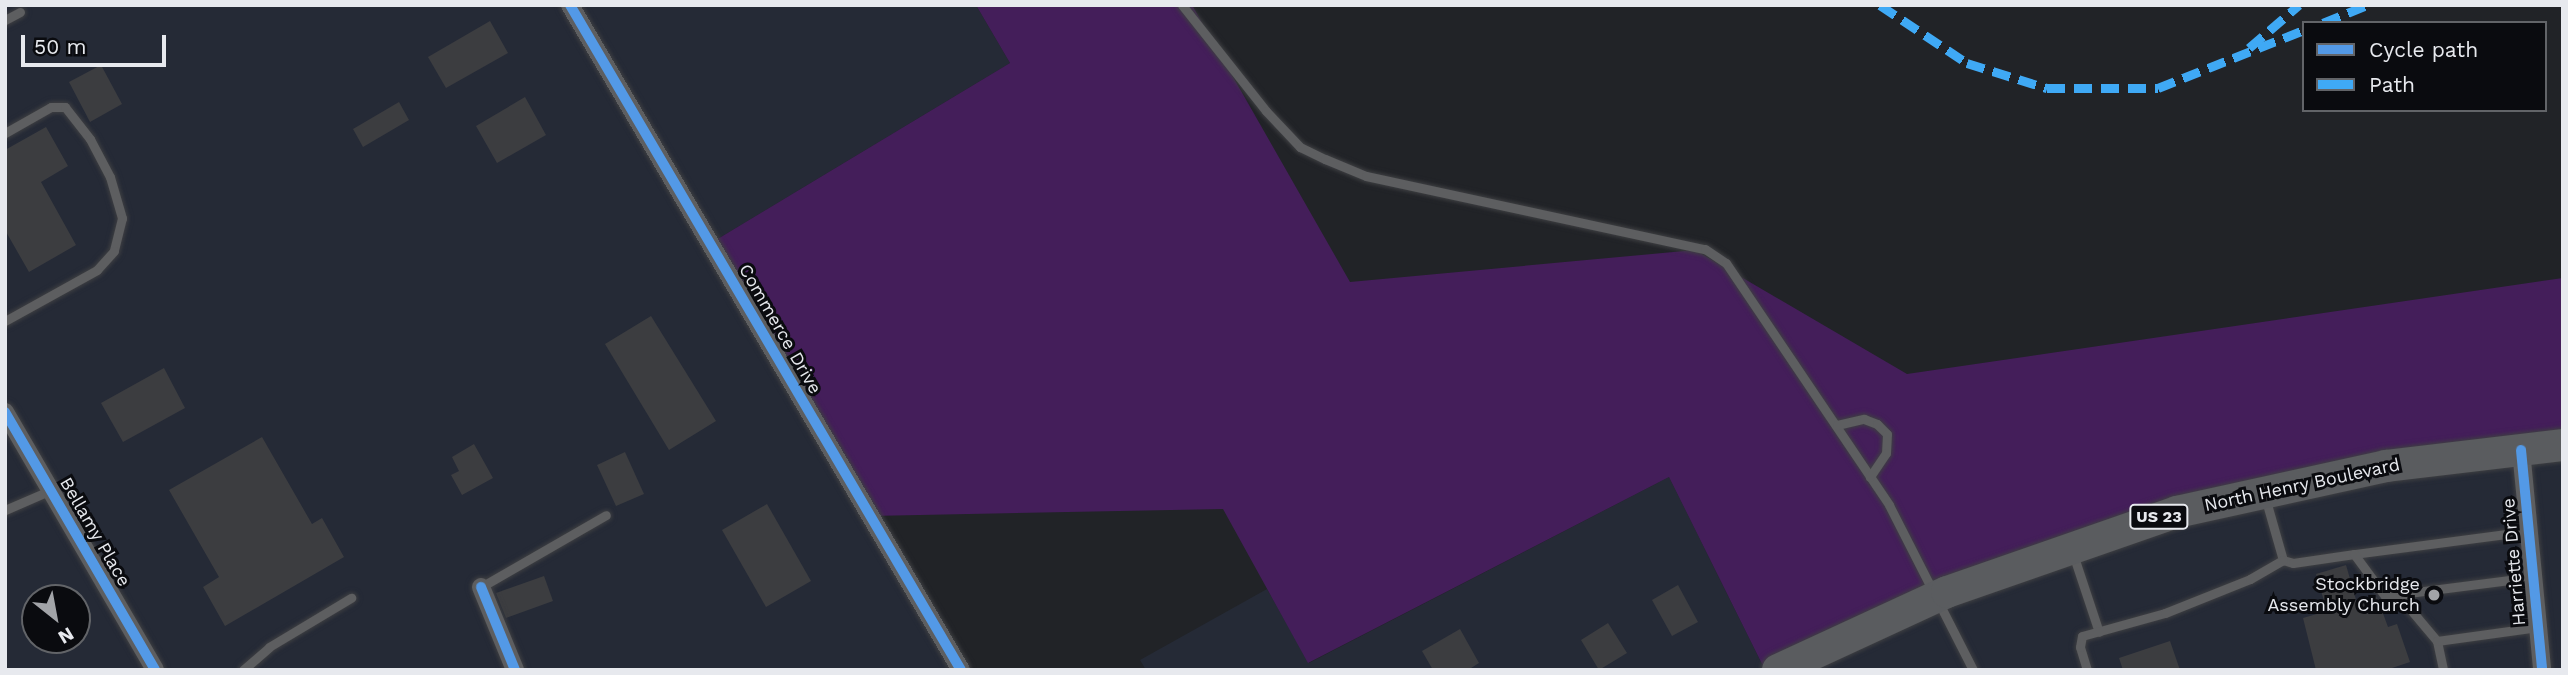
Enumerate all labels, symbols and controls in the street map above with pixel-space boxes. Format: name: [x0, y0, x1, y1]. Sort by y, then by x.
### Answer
scale bar: [24, 21, 170, 65]
legend: [2302, 21, 2547, 112]
text: 50 m: [34, 34, 86, 59]
text: Cycle path: [2369, 37, 2478, 62]
text: Path: [2369, 72, 2415, 97]
street label: Commerce Drive: [734, 260, 826, 398]
street label: North Henry Boulevard: [2202, 454, 2402, 516]
street label: Bellamy Place: [55, 473, 135, 591]
street label: Harriette Drive: [2498, 497, 2530, 627]
road number: US 23: [2129, 504, 2189, 530]
place label: Stockbridge Assembly Church: [2267, 574, 2420, 616]
north arrow: [21, 584, 91, 654]
marker: Stockbridge Assembly Church: [2426, 587, 2442, 603]
text: N: [54, 622, 78, 649]

